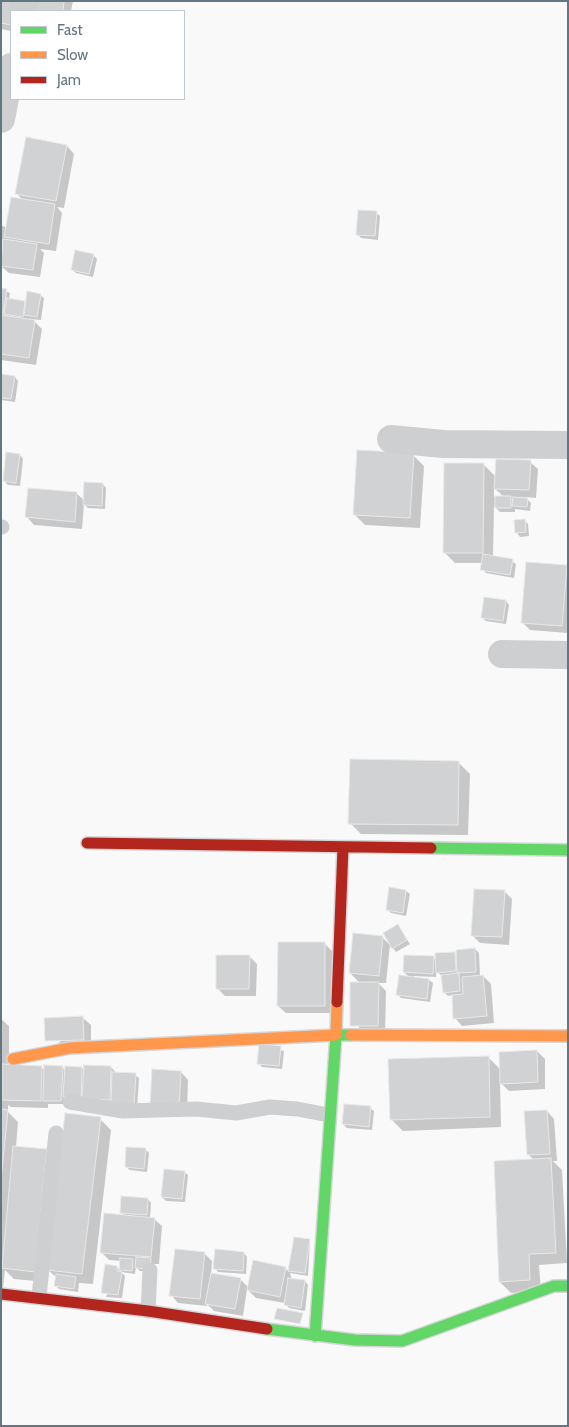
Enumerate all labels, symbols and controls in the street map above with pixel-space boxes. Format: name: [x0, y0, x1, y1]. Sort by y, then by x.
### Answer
legend: [10, 10, 185, 100]
text: Fast: [57, 21, 82, 39]
text: Slow: [57, 46, 88, 64]
text: Jam: [57, 71, 81, 89]

